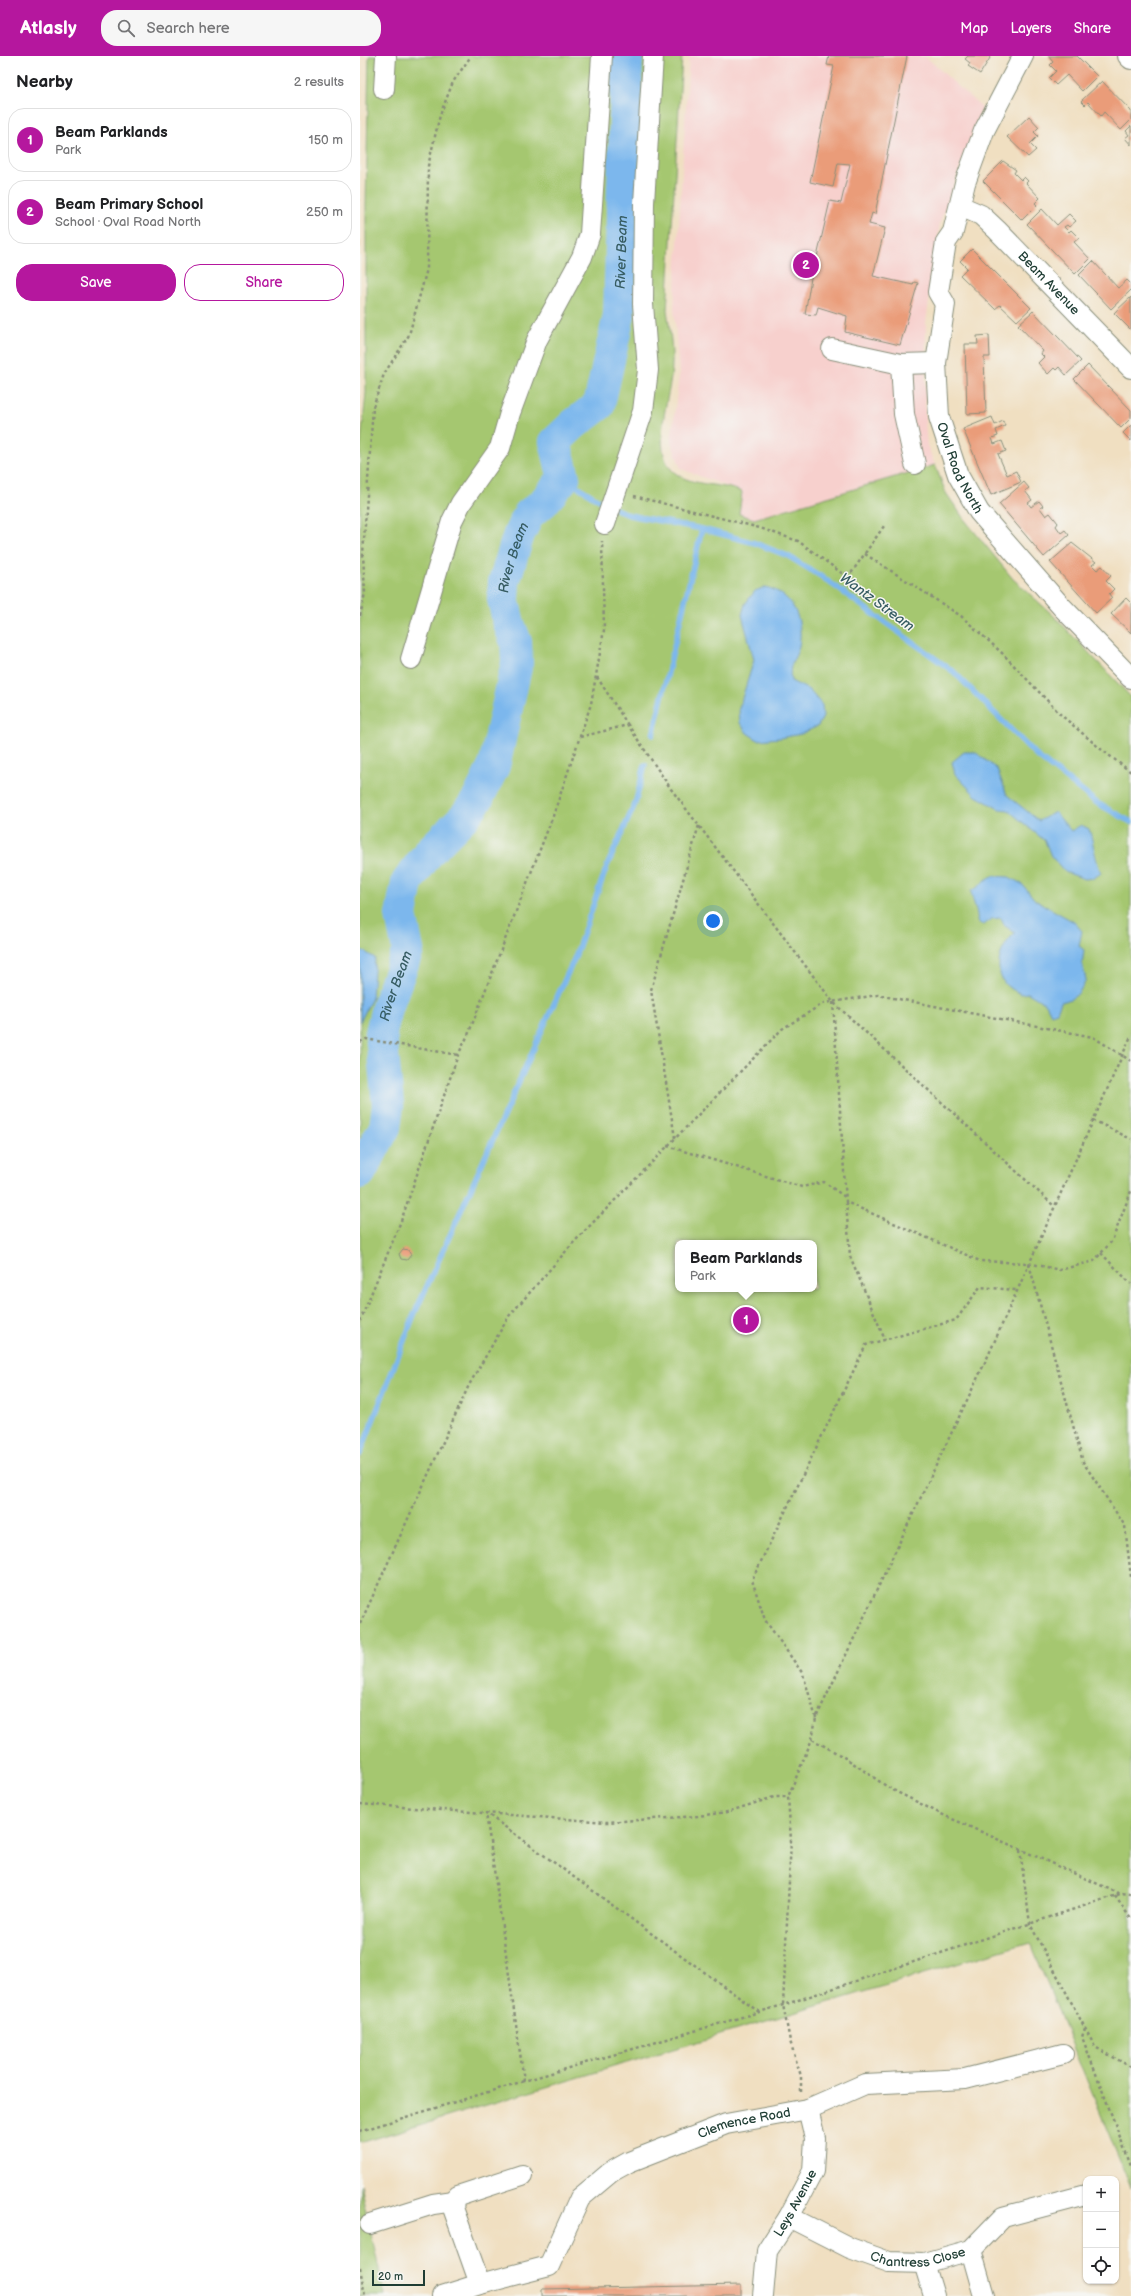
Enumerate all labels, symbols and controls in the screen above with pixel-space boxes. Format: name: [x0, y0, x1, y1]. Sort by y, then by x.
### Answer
search box: [101, 10, 381, 46]
text: Atlasly: [20, 17, 77, 40]
icon: search: [115, 17, 137, 39]
text: Search here: [147, 19, 230, 38]
text: Map: [960, 20, 988, 37]
text: Layers: [1010, 20, 1052, 37]
text: Share: [1074, 20, 1111, 37]
text: Nearby: [16, 72, 73, 92]
text: 2 results: [294, 74, 344, 90]
text: Beam Parklands: [55, 123, 168, 142]
text: 1: [27, 132, 33, 148]
text: 150 m: [309, 132, 343, 148]
text: Park: [55, 142, 81, 158]
text: Beam Primary School: [55, 195, 203, 214]
text: 2: [26, 204, 34, 220]
text: 250 m: [306, 204, 343, 220]
text: School · Oval Road North: [55, 214, 201, 230]
water label: River Beam: [611, 215, 631, 289]
street label: Beam Avenue: [1014, 248, 1083, 318]
pin: 2: [793, 250, 819, 280]
button: Save: [16, 264, 176, 301]
button: Share: [184, 264, 344, 301]
street label: Oval Road North: [933, 420, 986, 516]
water label: River Beam: [495, 519, 532, 593]
water label: Wantz Stream: [836, 569, 918, 635]
your location: [703, 911, 723, 931]
water label: River Beam: [376, 948, 416, 1023]
popup: [675, 1240, 817, 1292]
text: Beam Parklands: [690, 1249, 802, 1268]
text: Park: [690, 1268, 716, 1284]
pin: 1: [733, 1305, 759, 1335]
street label: Clemence Road: [695, 2104, 792, 2142]
street label: Leys Avenue: [770, 2167, 820, 2240]
map controls: [1083, 2176, 1119, 2284]
button: +: [1083, 2176, 1119, 2212]
button: −: [1083, 2212, 1119, 2248]
street label: Chantress Close: [868, 2244, 968, 2271]
button: locate: [1083, 2248, 1119, 2284]
scale bar: [372, 2268, 425, 2287]
text: 20 m: [378, 2270, 403, 2283]

